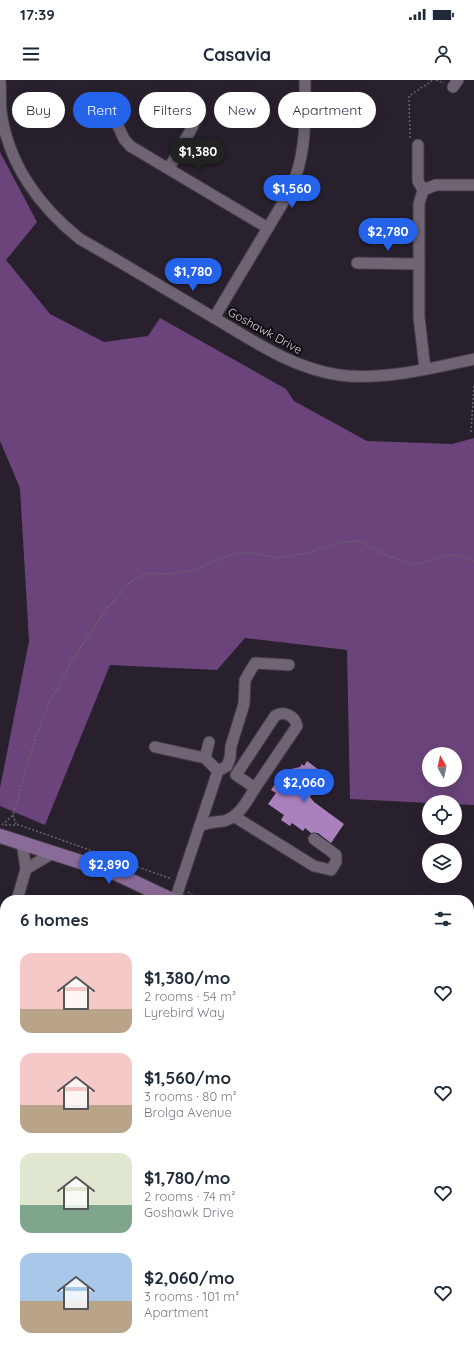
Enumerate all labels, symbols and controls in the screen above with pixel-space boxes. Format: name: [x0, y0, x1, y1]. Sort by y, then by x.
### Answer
text: 17:39: [20, 5, 55, 24]
icon: menu: [20, 43, 42, 65]
text: Casavia: [203, 43, 271, 66]
icon: person: [432, 43, 454, 65]
chip: Buy: [12, 92, 65, 128]
chip: Rent: [73, 92, 131, 128]
chip: Filters: [139, 92, 206, 128]
chip: New: [214, 92, 270, 128]
chip: Apartment: [278, 92, 376, 128]
pin: $1,380: [165, 138, 231, 172]
text: $1,380: [179, 143, 217, 159]
pin: $1,560: [259, 175, 325, 209]
text: $1,560: [272, 180, 312, 196]
pin: $2,780: [355, 218, 421, 252]
text: $2,780: [368, 223, 408, 239]
pin: $1,780: [160, 258, 226, 292]
text: $1,780: [174, 263, 212, 279]
street label: Goshawk Drive: [225, 304, 305, 357]
north arrow: [422, 747, 462, 787]
map controls: [422, 747, 462, 883]
pin: $2,060: [271, 769, 337, 803]
text: $2,060: [283, 774, 325, 790]
button: locate: [422, 795, 462, 835]
button: layers: [422, 843, 462, 883]
pin: $2,890: [76, 851, 142, 885]
text: $2,890: [88, 856, 130, 872]
icon: filters: [432, 908, 454, 930]
text: 6 homes: [20, 909, 89, 930]
text: $1,380/mo: [144, 967, 230, 988]
icon: home: [52, 969, 100, 1017]
icon: heart: [432, 982, 454, 1004]
text: 2 rooms · 54 m²: [144, 988, 236, 1004]
text: Lyrebird Way: [144, 1004, 225, 1020]
text: $1,560/mo: [144, 1067, 231, 1088]
icon: home: [52, 1069, 100, 1117]
icon: heart: [432, 1082, 454, 1104]
text: 3 rooms · 80 m²: [144, 1088, 237, 1104]
text: Brolga Avenue: [144, 1104, 232, 1120]
text: $1,780/mo: [144, 1167, 230, 1188]
icon: home: [52, 1169, 100, 1217]
icon: heart: [432, 1182, 454, 1204]
text: 2 rooms · 74 m²: [144, 1188, 235, 1204]
text: Goshawk Drive: [144, 1204, 234, 1220]
text: $2,060/mo: [144, 1267, 235, 1288]
icon: home: [52, 1269, 100, 1317]
icon: heart: [432, 1282, 454, 1304]
text: 3 rooms · 101 m²: [144, 1288, 239, 1304]
text: Apartment: [144, 1304, 209, 1320]

